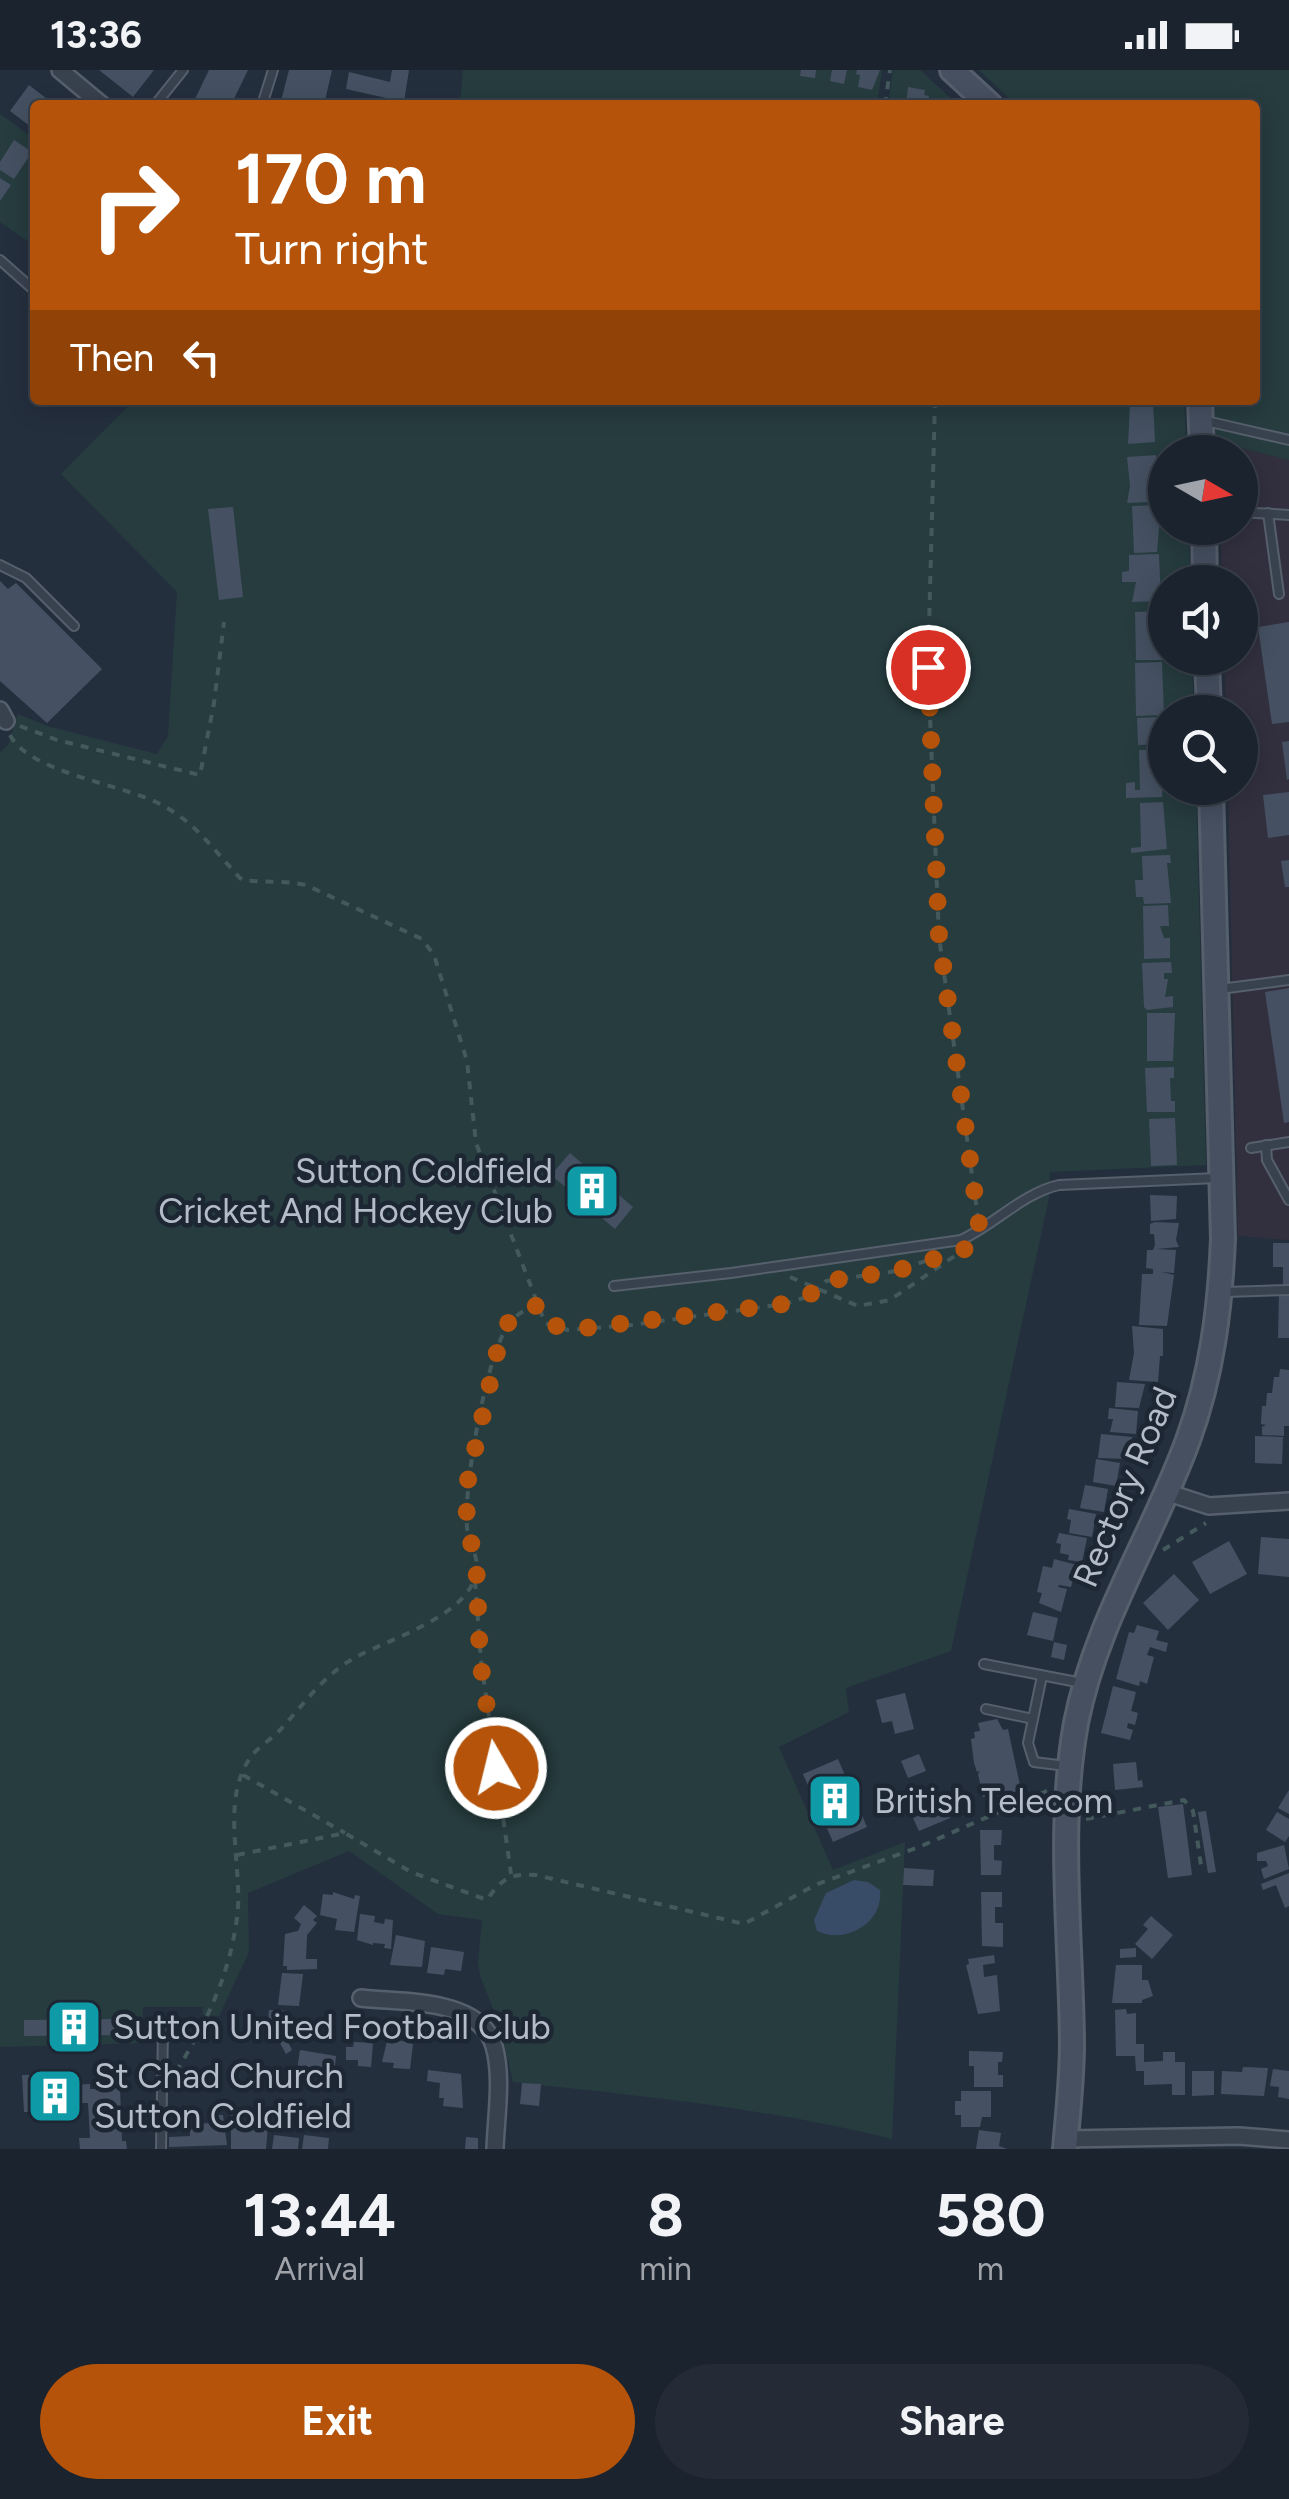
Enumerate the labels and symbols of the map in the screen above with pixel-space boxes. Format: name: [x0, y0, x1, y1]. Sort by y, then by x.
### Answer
north arrow: [1148, 435, 1258, 545]
pin: [886, 625, 971, 710]
place label: Sutton Coldfield Cricket And Hockey Club: [158, 1150, 553, 1232]
building icon: Sutton Coldfield Cricket And Hockey Club: [562, 1161, 622, 1221]
street label: Rectory Road: [1064, 1381, 1186, 1593]
position arrow: [444, 1716, 548, 1820]
building icon: British Telecom: [805, 1771, 865, 1831]
place label: British Telecom: [874, 1780, 1113, 1822]
building icon: Sutton United Football Club: [44, 1997, 104, 2057]
place label: Sutton United Football Club: [113, 2006, 551, 2048]
place label: St Chad Church Sutton Coldfield: [94, 2055, 352, 2137]
building icon: St Chad Church Sutton Coldfield: [25, 2066, 85, 2126]

